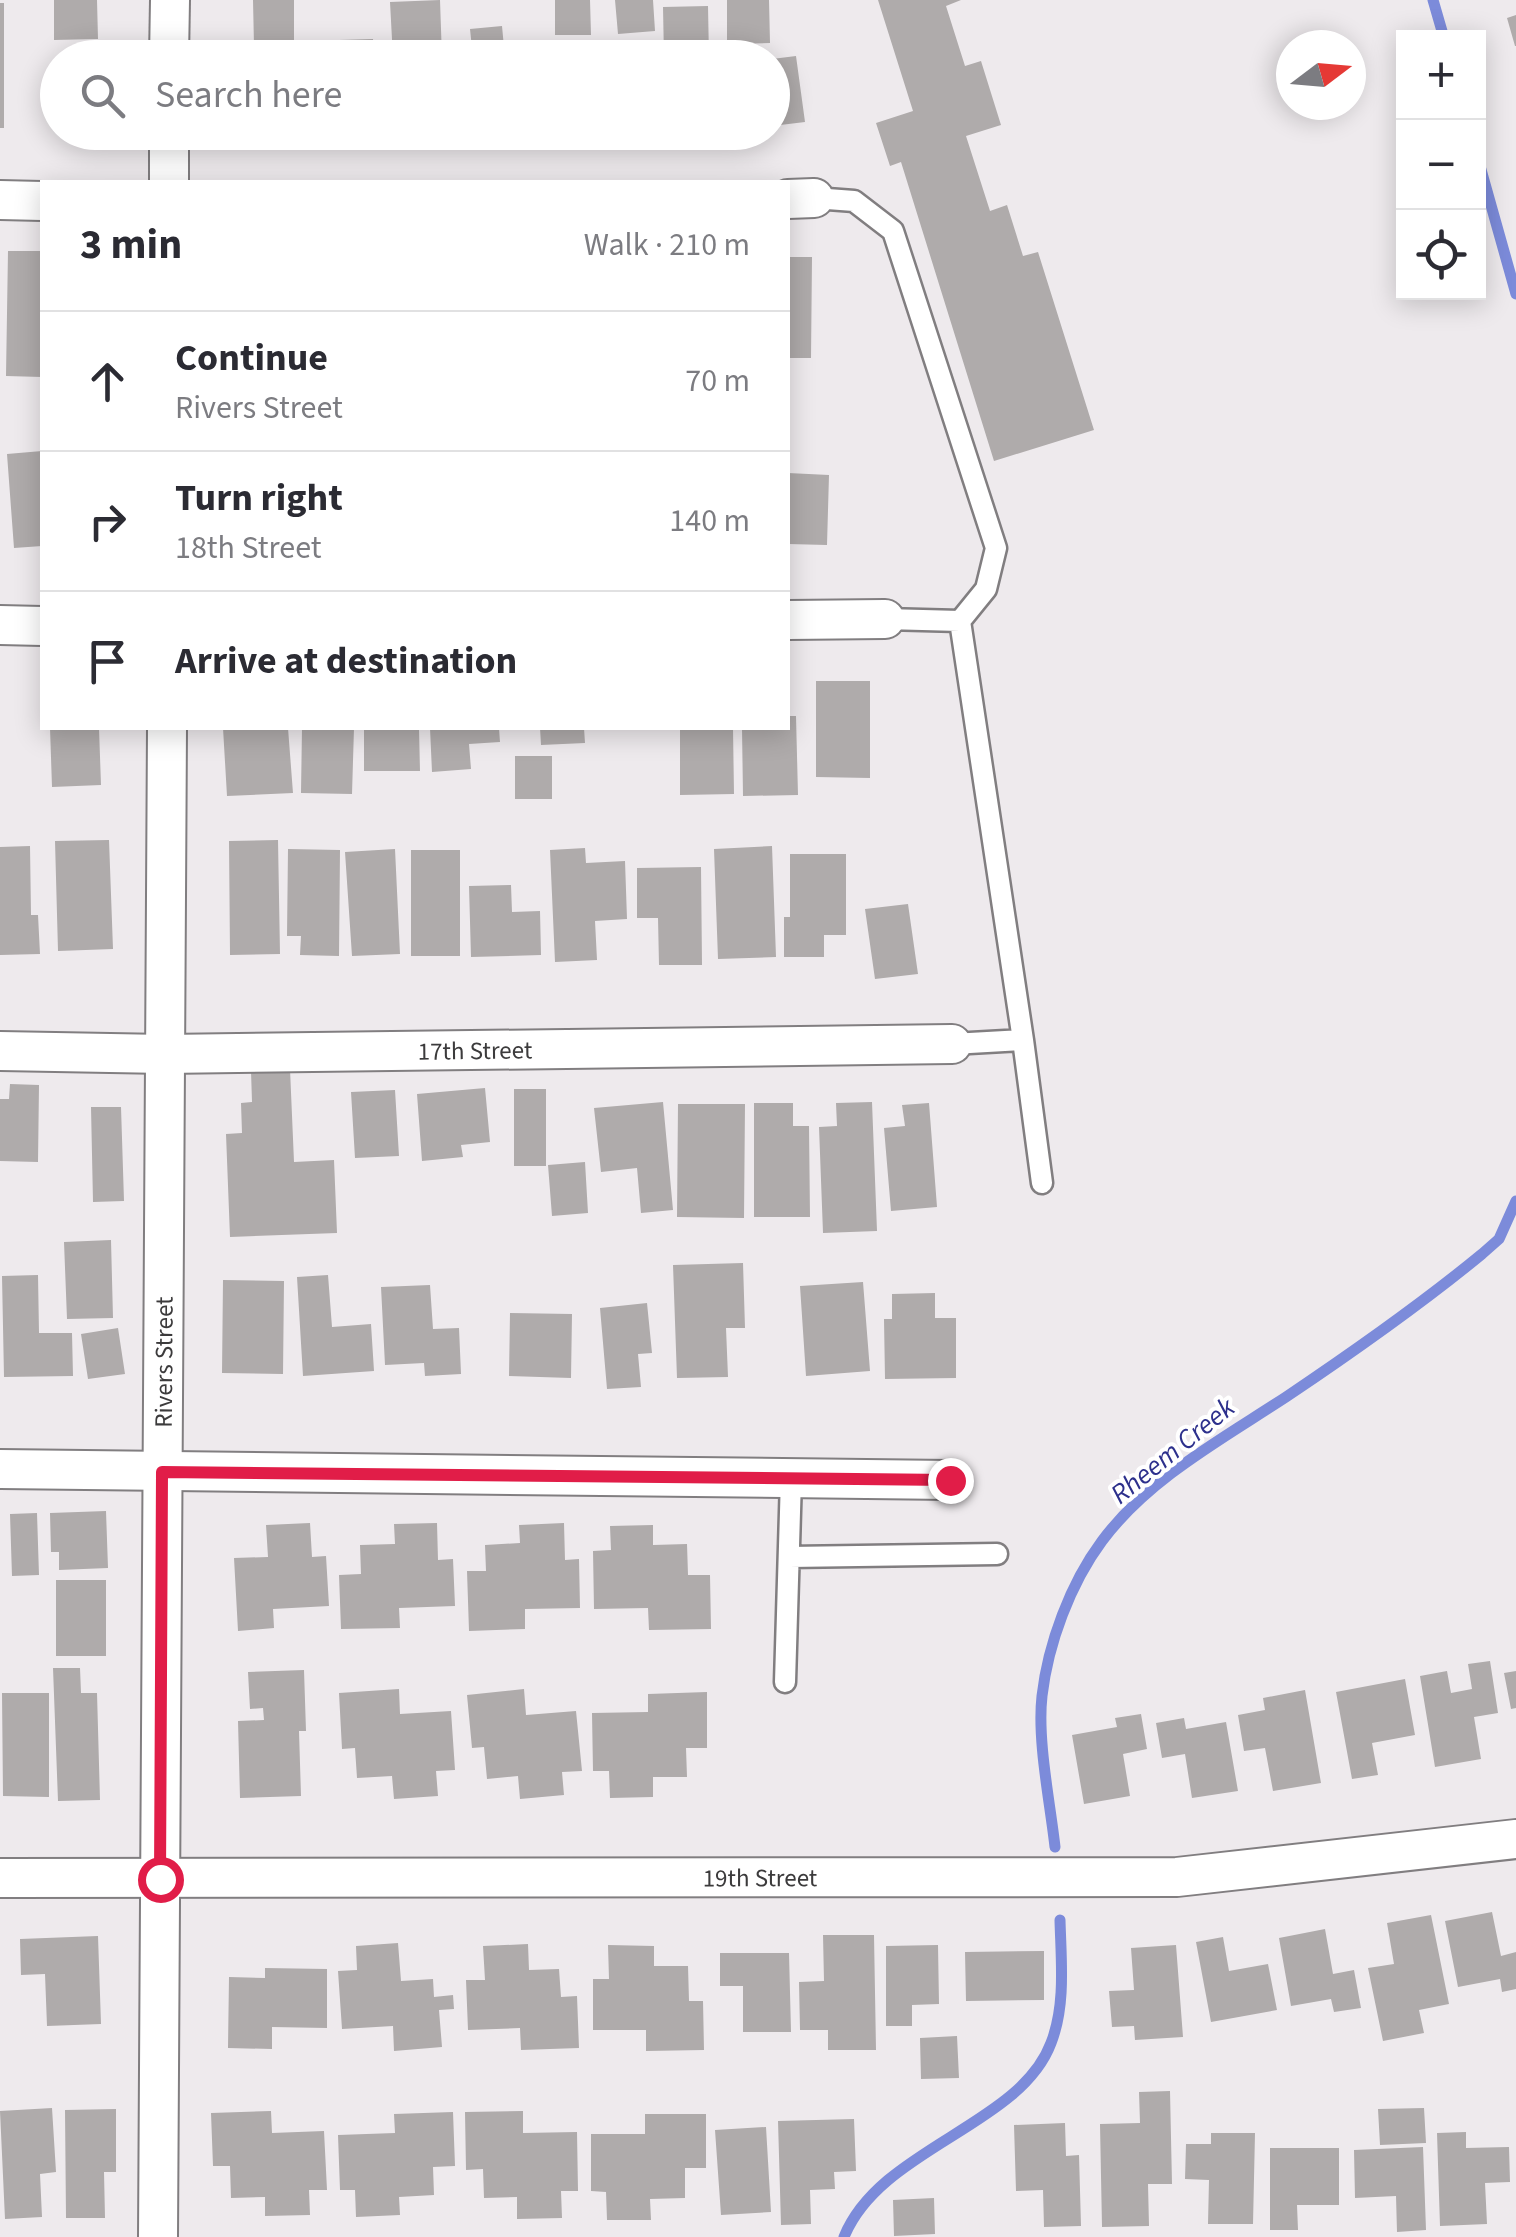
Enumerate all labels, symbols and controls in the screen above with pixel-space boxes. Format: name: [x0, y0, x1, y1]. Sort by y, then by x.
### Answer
north arrow: [1276, 30, 1366, 120]
map controls: [1396, 30, 1486, 300]
button: +: [1396, 30, 1486, 120]
search box: [40, 40, 790, 150]
icon: search: [75, 68, 130, 123]
text: Search here: [155, 68, 342, 122]
button: −: [1396, 120, 1486, 210]
button: locate: [1396, 210, 1486, 300]
text: 3 min: [80, 215, 182, 275]
text: Walk · 210 m: [584, 222, 750, 268]
text: Continue: [175, 331, 328, 385]
icon: ahead: [80, 354, 135, 409]
text: 70 m: [685, 358, 750, 404]
text: Rivers Street: [175, 385, 343, 431]
text: Turn right: [175, 471, 343, 525]
icon: right: [80, 494, 135, 549]
text: 140 m: [669, 498, 750, 544]
text: 18th Street: [175, 525, 322, 571]
icon: arrive: [80, 634, 135, 689]
text: Arrive at destination: [175, 634, 517, 688]
street label: 17th Street: [417, 1032, 533, 1070]
street label: Rivers Street: [146, 1296, 183, 1428]
water label: Rheem Creek: [1102, 1388, 1244, 1514]
route end: [928, 1458, 974, 1504]
route start: [138, 1857, 184, 1903]
street label: 19th Street: [703, 1860, 818, 1896]

